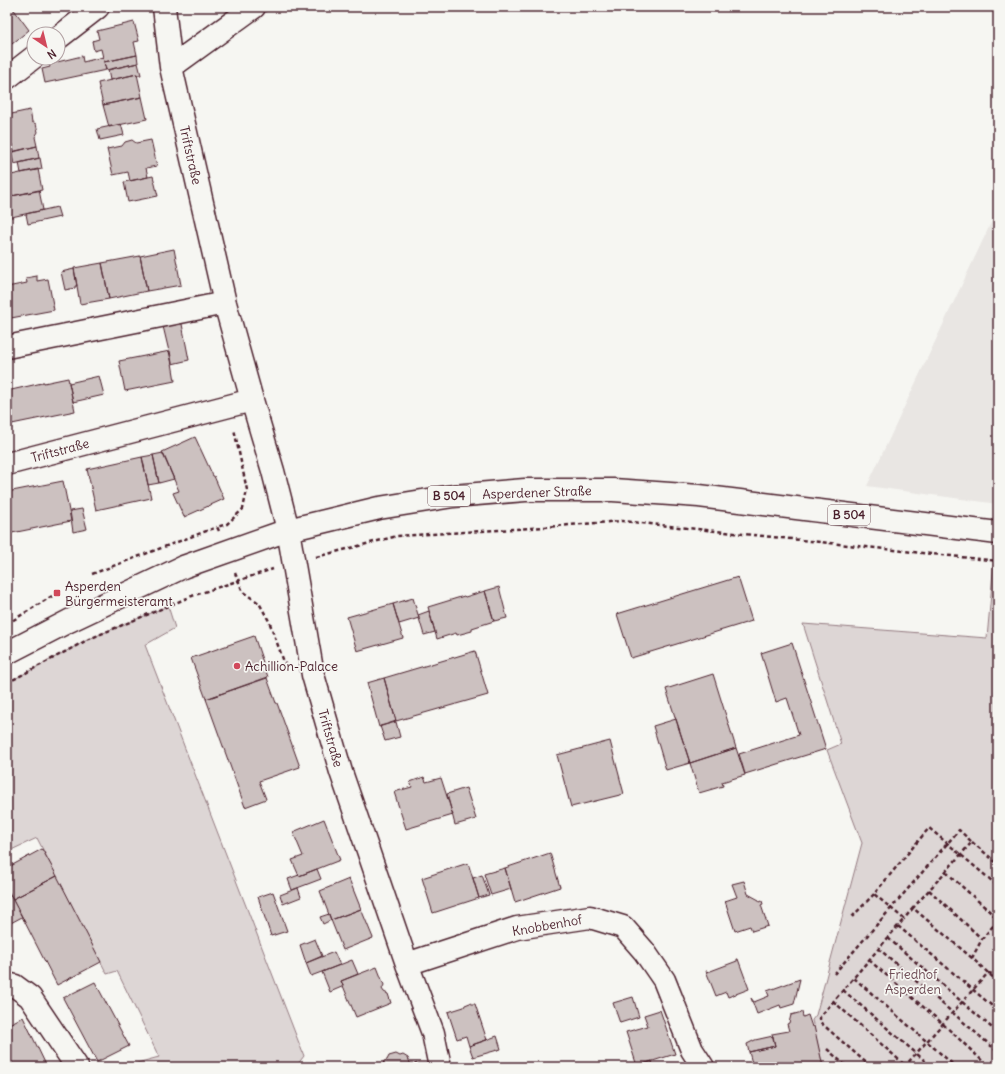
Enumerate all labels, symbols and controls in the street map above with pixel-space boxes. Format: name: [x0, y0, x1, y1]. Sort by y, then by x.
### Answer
north arrow: [26, 26, 66, 66]
text: N: [45, 46, 59, 62]
street label: Triftstraße: [176, 124, 206, 186]
street label: Triftstraße: [29, 435, 91, 466]
street label: Asperdener Straße: [482, 482, 592, 503]
road number: B 504: [428, 486, 470, 506]
road number: B 504: [828, 505, 870, 525]
place label: Asperden Bürgermeisteramt: [65, 578, 173, 610]
marker: Asperden Bürgermeisteramt: [52, 588, 62, 598]
place label: Achillion-Palace: [245, 658, 338, 675]
marker: Achillion-Palace: [232, 661, 242, 671]
street label: Triftstraße: [314, 707, 347, 769]
street label: Knobbenhof: [511, 911, 584, 940]
park label: Friedhof Asperden: [885, 966, 941, 998]

